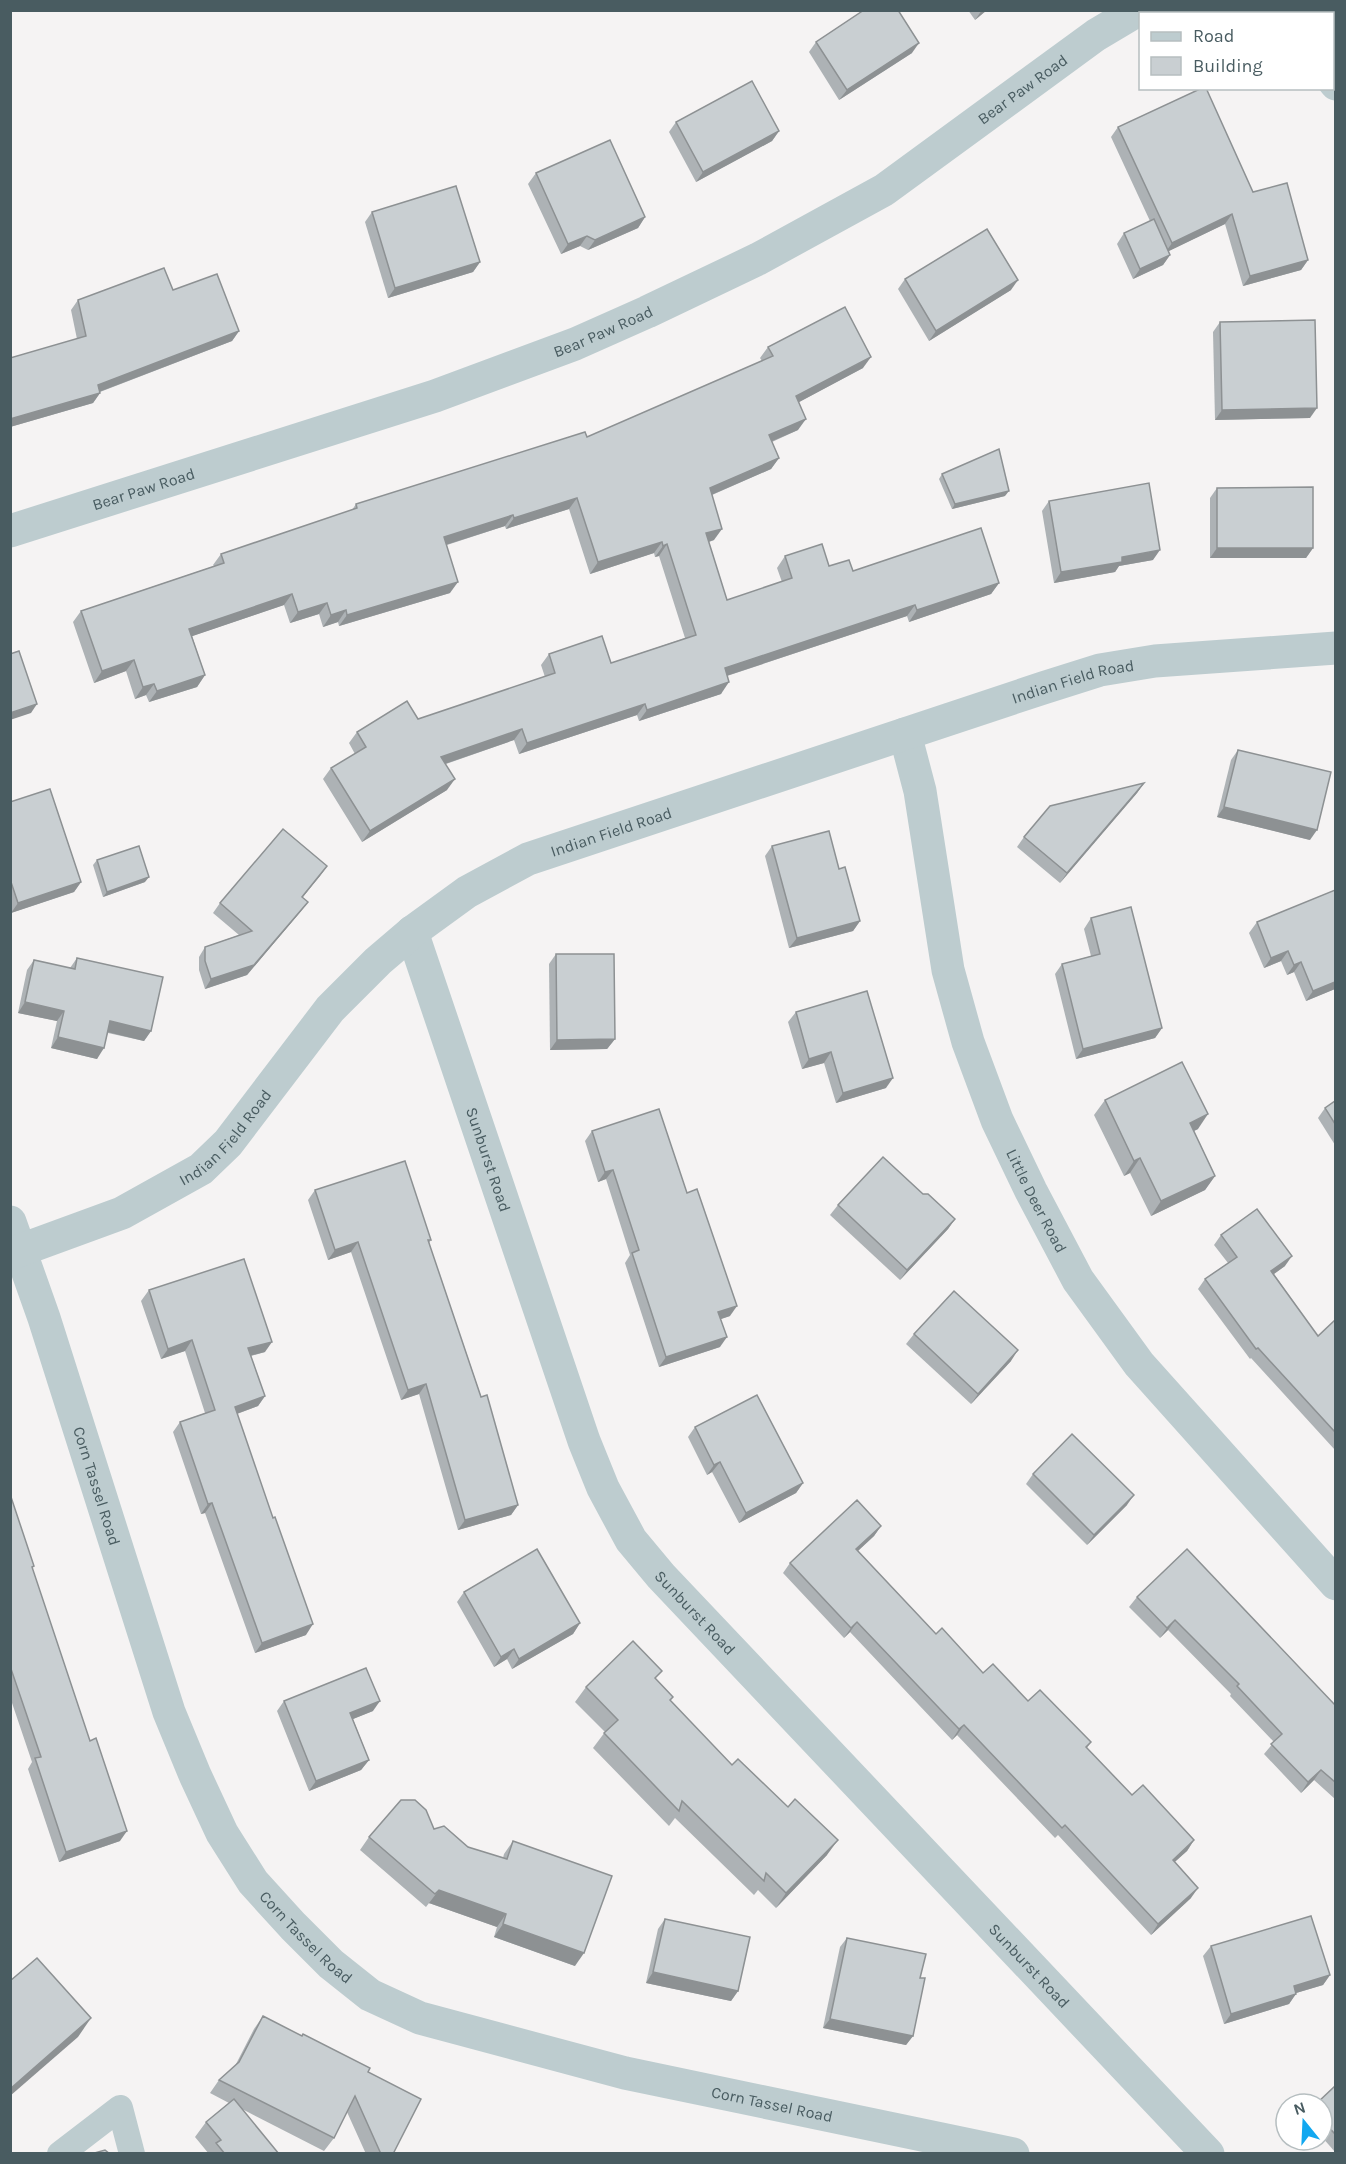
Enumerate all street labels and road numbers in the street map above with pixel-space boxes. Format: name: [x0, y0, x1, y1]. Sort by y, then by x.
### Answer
street label: Bear Paw Road: [974, 50, 1071, 128]
street label: Bear Paw Road: [551, 301, 656, 361]
street label: Bear Paw Road: [90, 463, 197, 514]
street label: Indian Field Road: [1009, 655, 1136, 707]
street label: Indian Field Road: [548, 802, 674, 860]
street label: Indian Field Road: [175, 1085, 275, 1189]
street label: Sunburst Road: [462, 1105, 515, 1214]
street label: Little Deer Road: [1003, 1145, 1071, 1256]
street label: Corn Tassel Road: [70, 1424, 125, 1548]
street label: Sunburst Road: [651, 1566, 740, 1659]
street label: Corn Tassel Road: [256, 1887, 357, 1987]
street label: Sunburst Road: [985, 1919, 1074, 2012]
street label: Corn Tassel Road: [710, 2082, 835, 2126]

